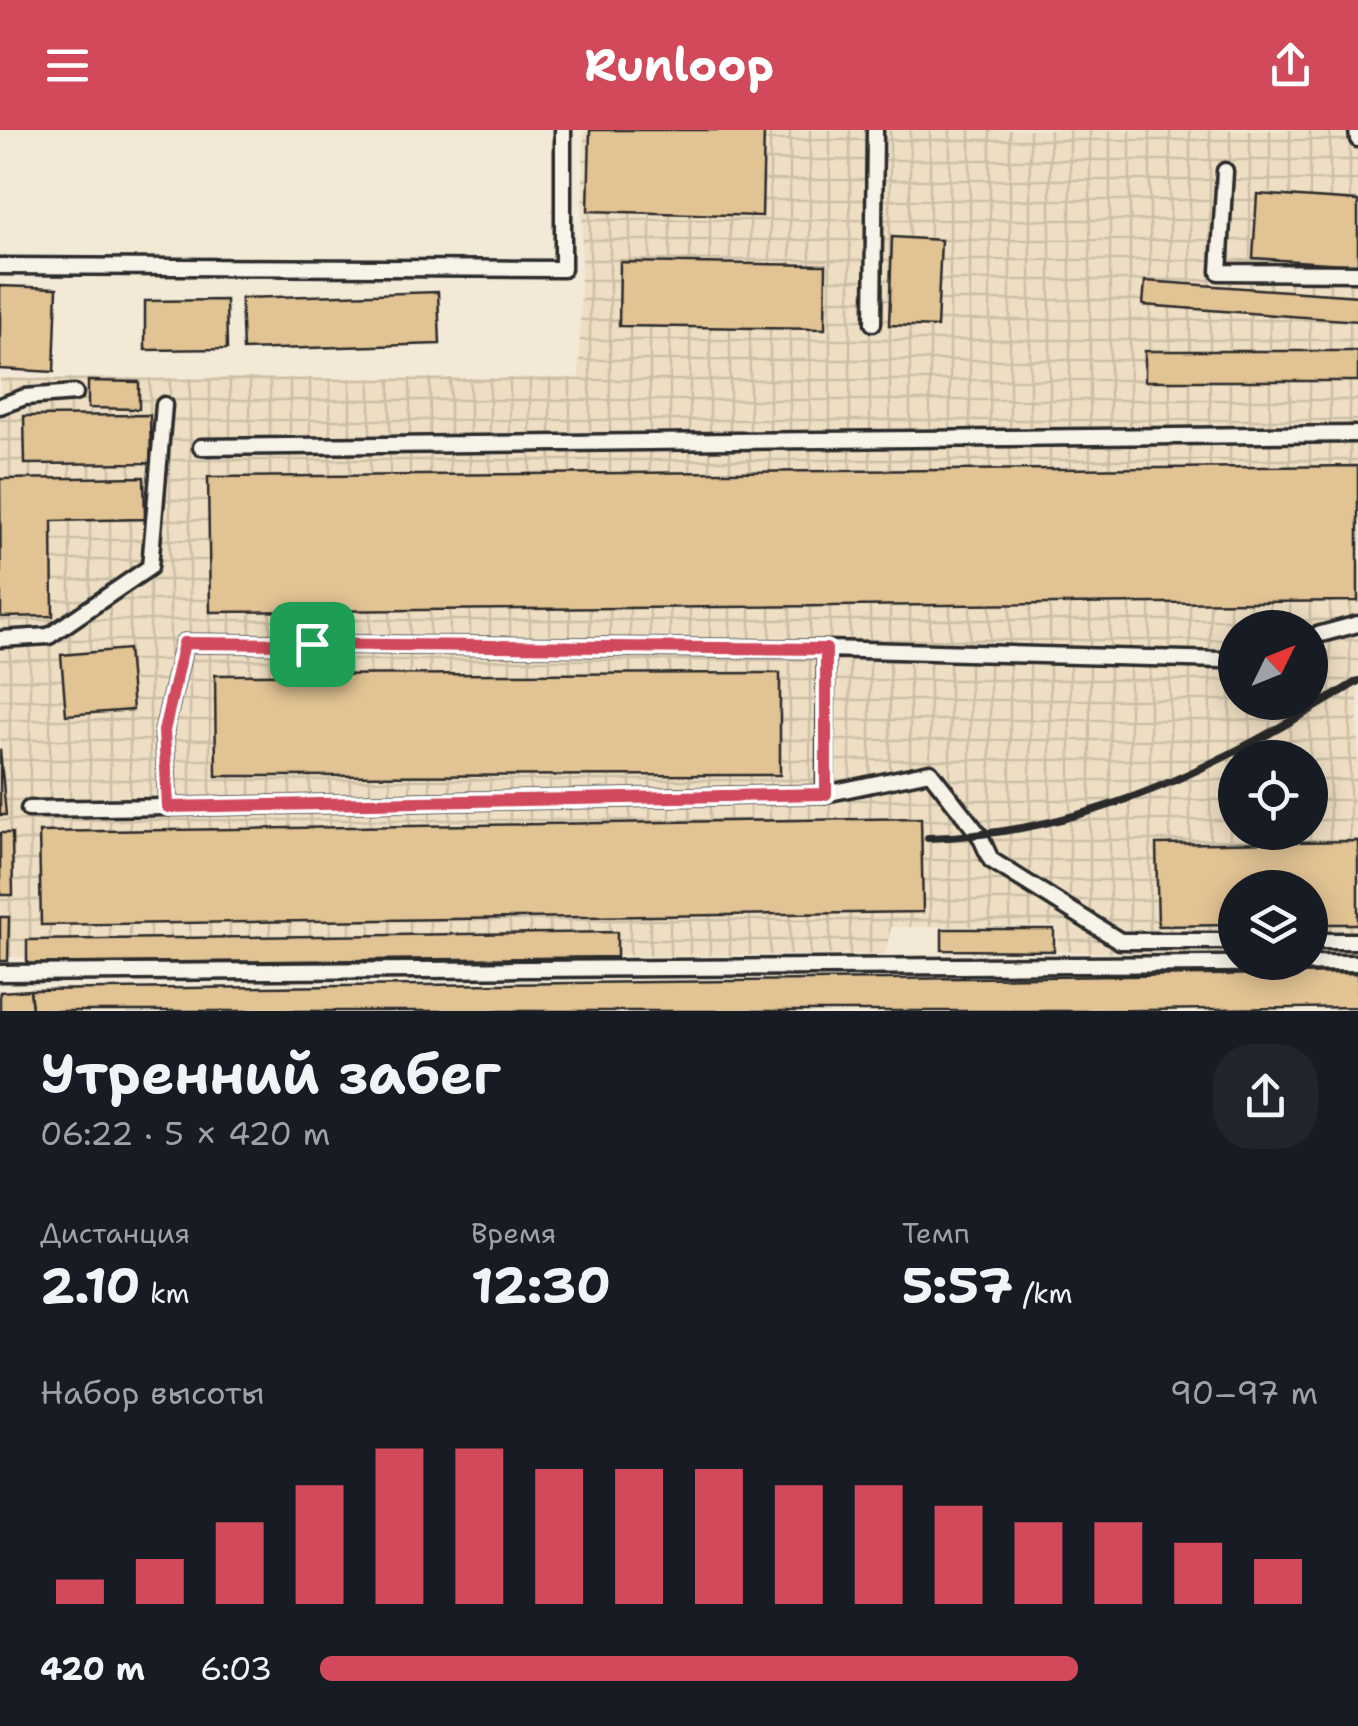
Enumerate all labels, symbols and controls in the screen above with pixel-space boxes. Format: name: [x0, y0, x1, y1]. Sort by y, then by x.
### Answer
text: Runloop: [584, 35, 774, 95]
icon: menu: [40, 38, 95, 93]
icon: share: [1263, 38, 1318, 93]
pin: [270, 602, 355, 687]
north arrow: [1218, 610, 1328, 720]
map controls: [1218, 610, 1328, 980]
icon: arrive: [285, 617, 340, 672]
button: locate: [1218, 740, 1328, 850]
button: layers: [1218, 870, 1328, 980]
text: Утренний забег: [40, 1037, 501, 1111]
button: share: [1213, 1044, 1318, 1149]
text: 06:22 · 5 × 420 m: [40, 1112, 330, 1155]
text: Дистанция: [40, 1214, 190, 1252]
text: Время: [471, 1214, 556, 1252]
text: Темп: [902, 1214, 970, 1252]
text: 2.10: [40, 1252, 141, 1319]
text: 12:30: [471, 1252, 611, 1319]
text: 5:57: [902, 1252, 1013, 1319]
text: km: [141, 1274, 190, 1312]
text: /km: [1013, 1274, 1073, 1312]
text: Набор высоты: [40, 1371, 265, 1414]
text: 90–97 m: [1170, 1371, 1318, 1414]
text: 420 m: [40, 1647, 145, 1690]
text: 6:03: [200, 1647, 272, 1690]

